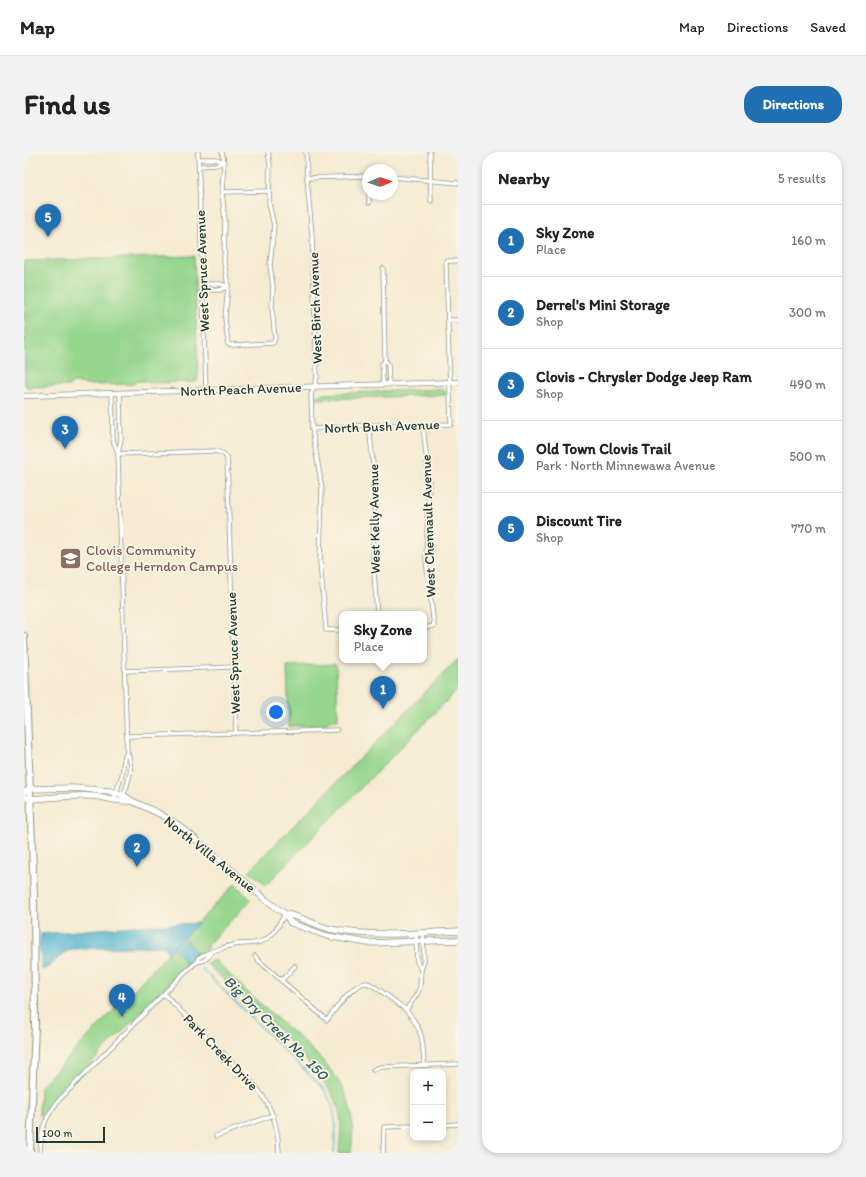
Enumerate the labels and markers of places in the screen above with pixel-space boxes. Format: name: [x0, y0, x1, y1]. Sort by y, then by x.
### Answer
pin: 5: [35, 204, 61, 237]
pin: 3: [52, 416, 78, 449]
place label: Clovis Community College Herndon Campus: [86, 542, 238, 575]
school or university icon: Clovis Community College Herndon Campus: [58, 545, 84, 571]
pin: 1: [370, 676, 396, 709]
pin: 2: [124, 834, 150, 867]
pin: 4: [109, 984, 135, 1017]

